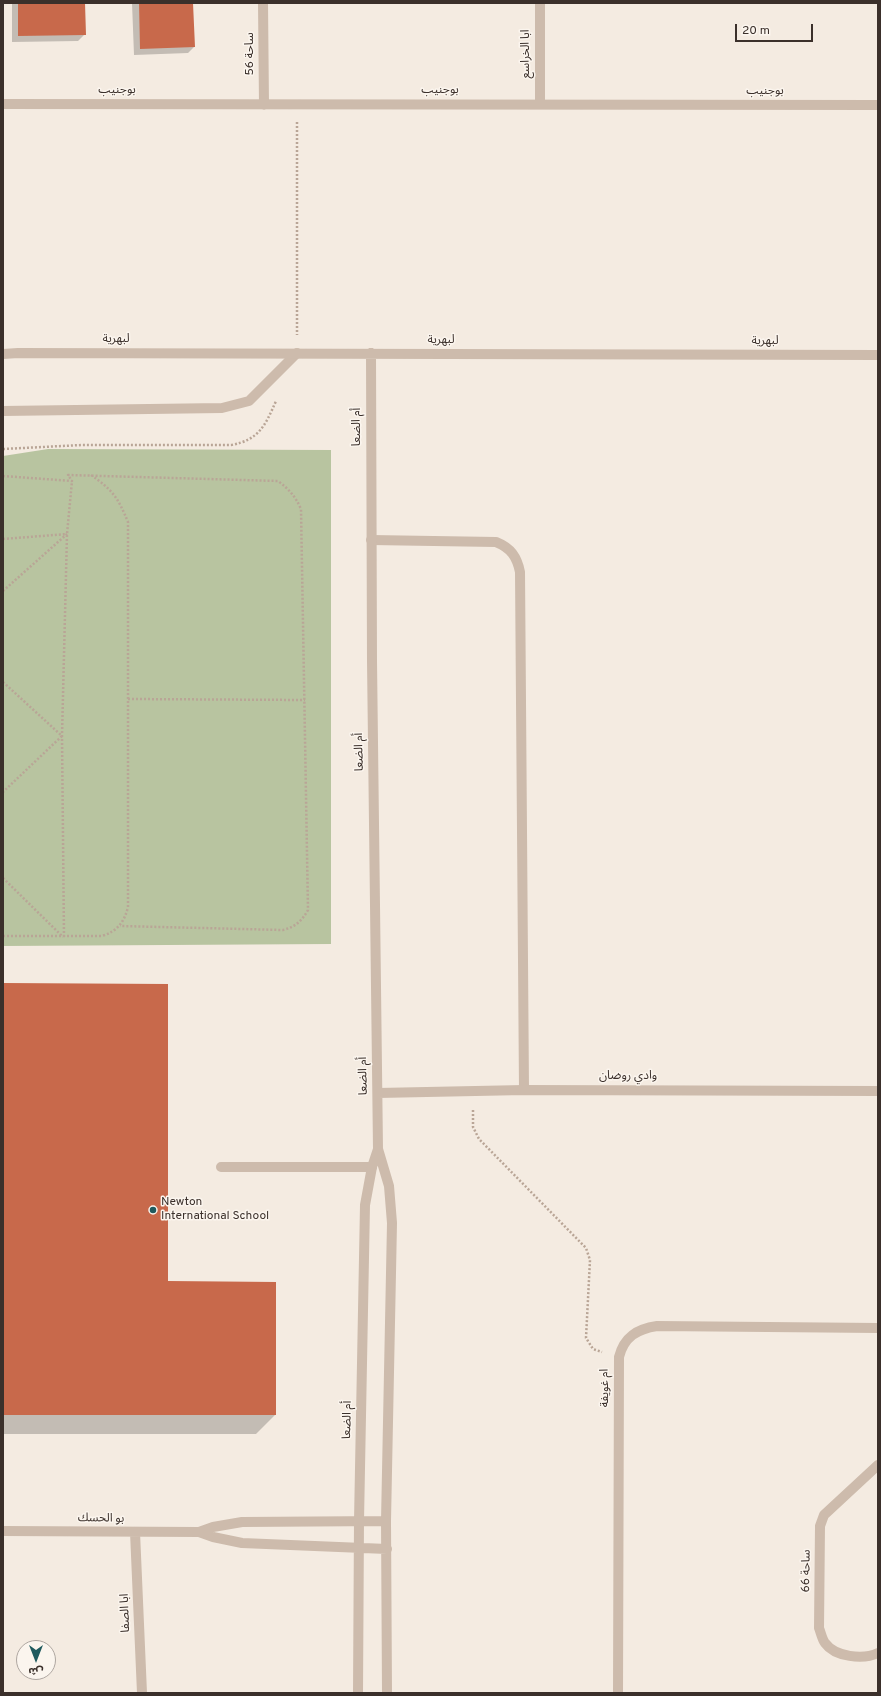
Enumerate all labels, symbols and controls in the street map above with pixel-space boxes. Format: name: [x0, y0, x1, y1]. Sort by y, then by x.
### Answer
scale bar: [737, 16, 815, 42]
text: 20 m: [742, 23, 770, 39]
street label: ابا الخراسع: [520, 29, 534, 79]
street label: ساحة 56: [244, 32, 258, 76]
street label: بوجنيب: [98, 84, 136, 98]
street label: بوجنيب: [421, 84, 459, 98]
street label: بوجنيب: [746, 85, 784, 99]
street label: لبهرية: [102, 333, 130, 347]
street label: لبهرية: [427, 334, 455, 348]
street label: لبهرية: [751, 335, 779, 349]
street label: أم الضعا: [351, 408, 365, 446]
street label: أم الضعا: [352, 733, 368, 771]
street label: أم الضعا: [356, 1057, 372, 1095]
street label: وادي روضان: [599, 1070, 657, 1084]
place label: Newton International School: [161, 1196, 269, 1224]
marker: Newton International School: [148, 1205, 158, 1215]
street label: ام غويفة: [599, 1369, 613, 1407]
street label: أم الضعا: [340, 1401, 356, 1439]
street label: بو الحسك: [78, 1511, 124, 1527]
street label: ساحة 66: [799, 1549, 815, 1593]
street label: ابا الصفا: [118, 1593, 134, 1633]
north arrow: [16, 1640, 56, 1680]
text: ش: [28, 1664, 44, 1678]

